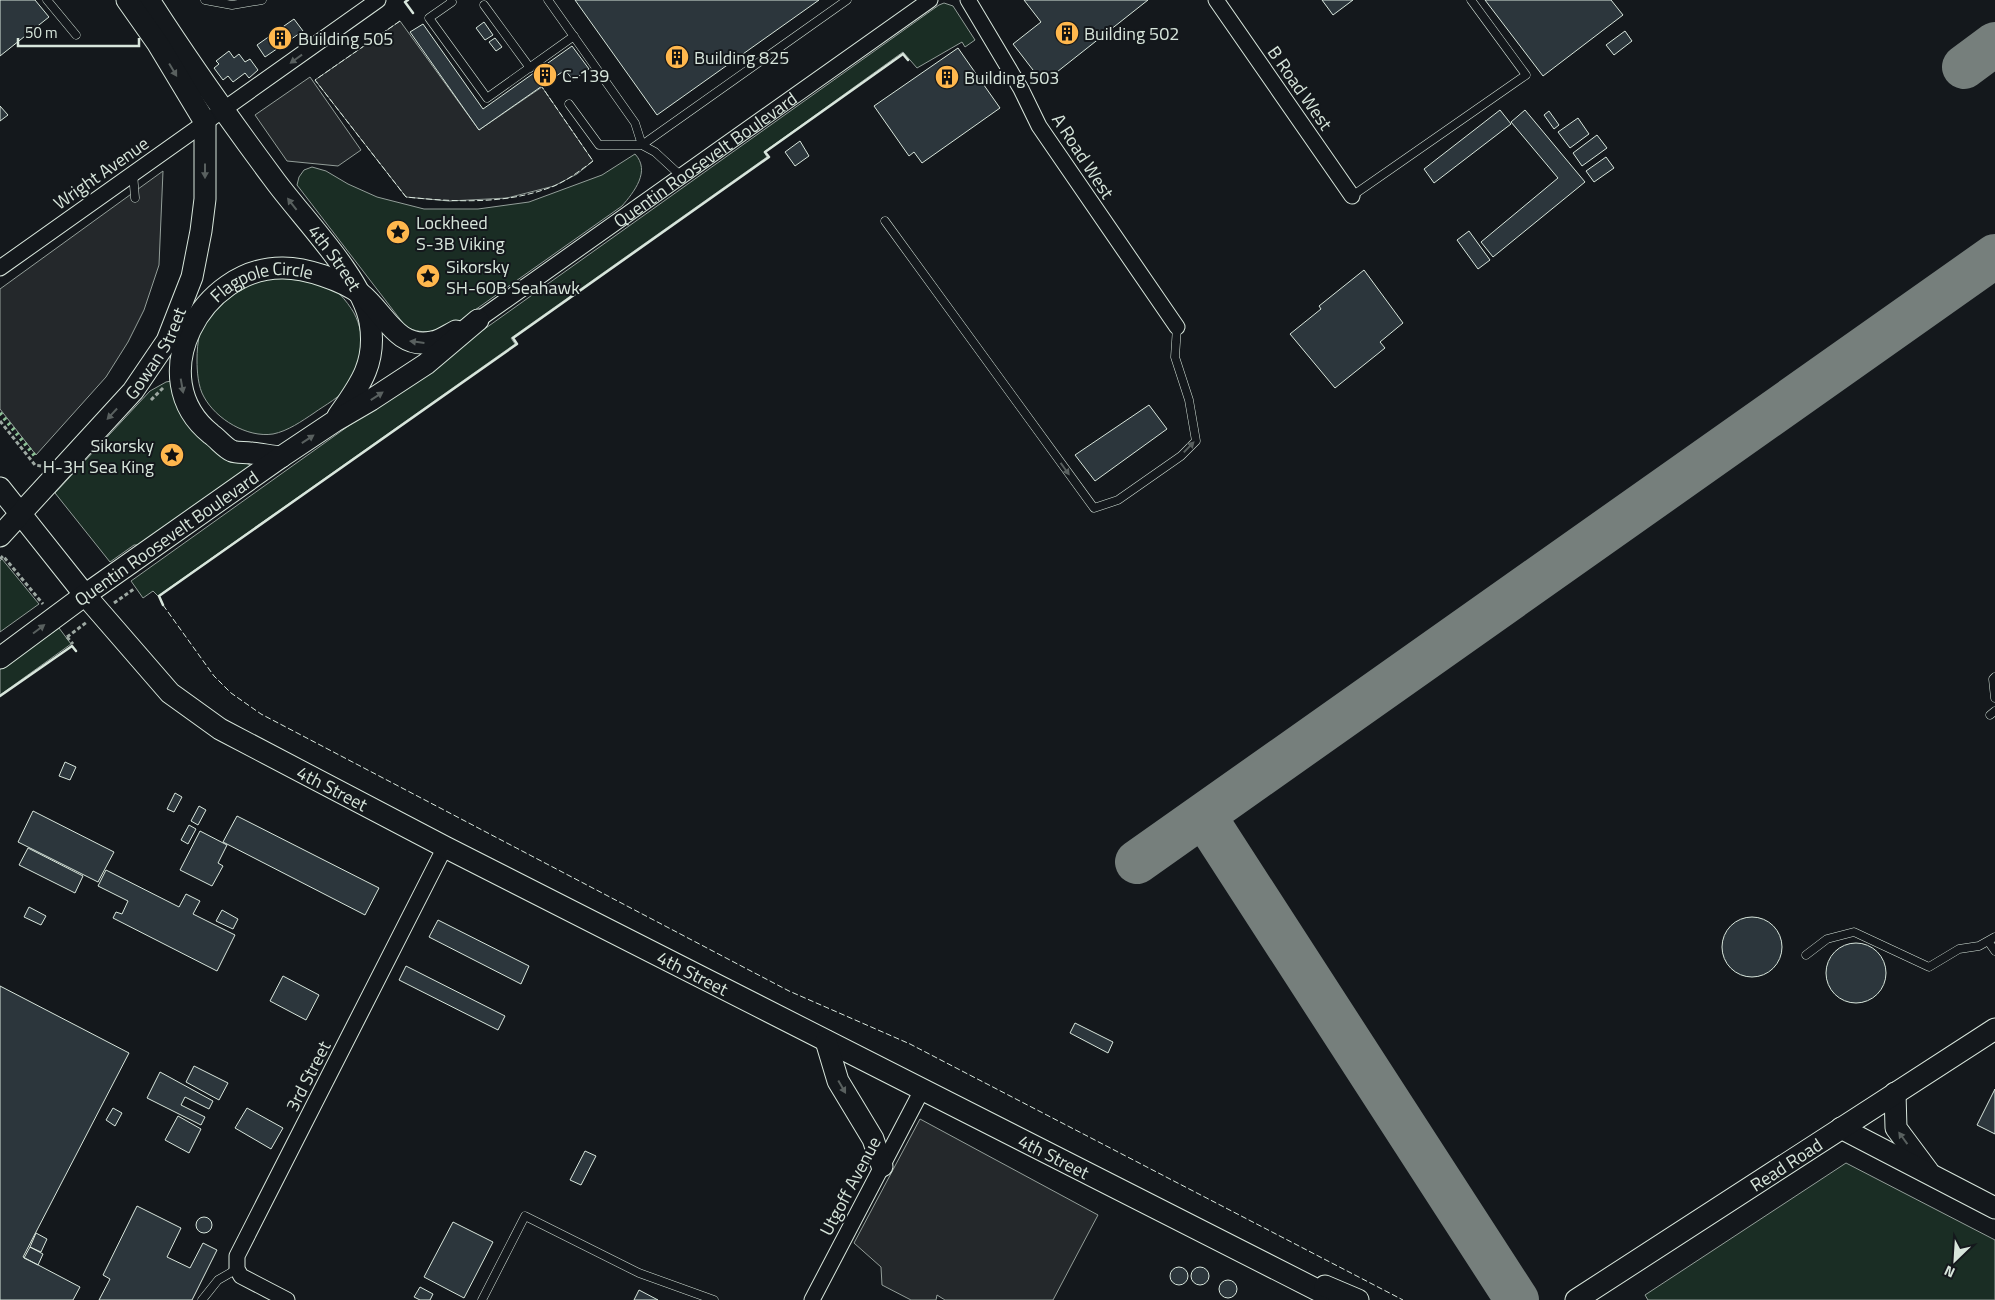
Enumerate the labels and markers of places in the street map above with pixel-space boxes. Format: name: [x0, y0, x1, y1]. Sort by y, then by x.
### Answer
building icon: Building 502: [1054, 20, 1080, 46]
place label: Building 502: [1084, 20, 1179, 47]
building icon: Building 505: [267, 25, 293, 51]
place label: Building 505: [298, 25, 393, 52]
building icon: Building 825: [664, 44, 690, 70]
place label: Building 825: [694, 44, 789, 71]
building icon: C-139: [532, 62, 558, 88]
place label: C-139: [562, 62, 609, 89]
building icon: Building 503: [934, 64, 960, 90]
place label: Building 503: [964, 64, 1059, 91]
place label: Lockheed S-3B Viking: [416, 209, 505, 257]
place icon: Lockheed S-3B Viking: [385, 219, 411, 245]
place label: Sikorsky SH-60B Seahawk: [446, 253, 580, 301]
place icon: Sikorsky SH-60B Seahawk: [415, 263, 441, 289]
place label: Sikorsky H-3H Sea King: [43, 432, 154, 480]
place icon: Sikorsky H-3H Sea King: [159, 442, 185, 468]

